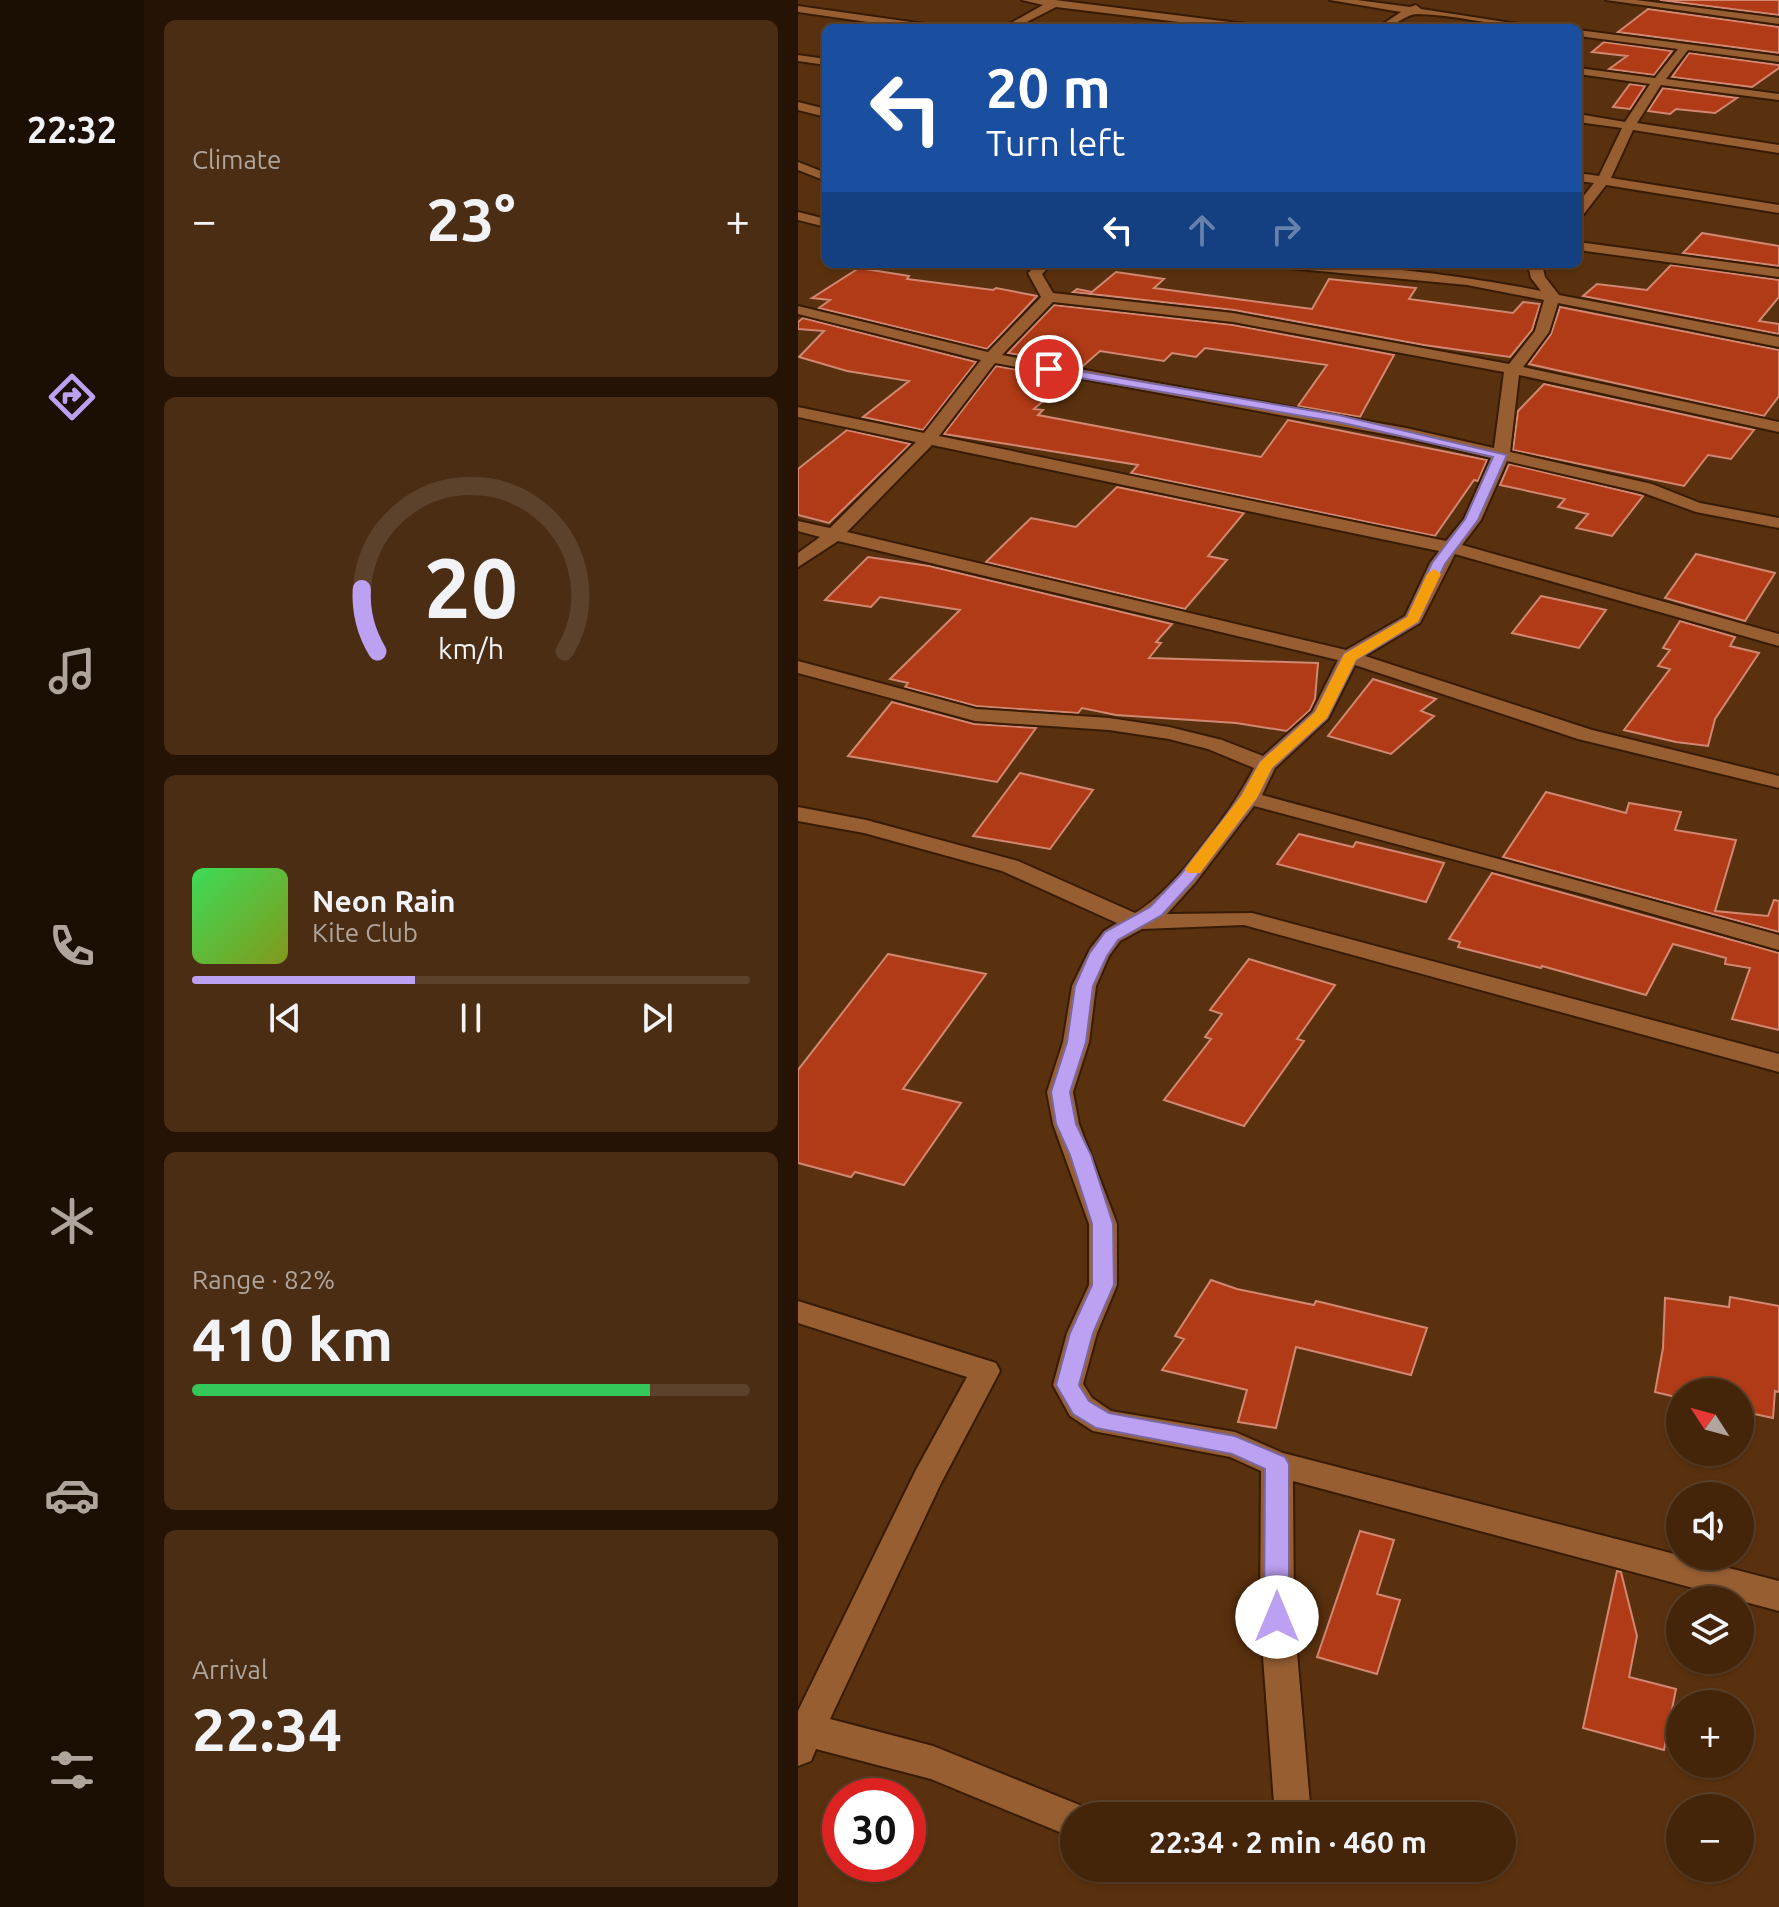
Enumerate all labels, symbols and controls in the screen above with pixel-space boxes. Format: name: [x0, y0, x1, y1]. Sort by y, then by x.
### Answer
icon: left: [854, 56, 958, 160]
text: 20 m: [986, 56, 1111, 119]
text: 22:32: [27, 109, 117, 150]
text: Turn left: [986, 122, 1125, 163]
text: Climate: [192, 145, 281, 174]
text: 23°: [427, 185, 515, 252]
text: −: [192, 195, 217, 244]
text: +: [725, 195, 750, 244]
icon: left: [1096, 208, 1140, 252]
icon: ahead: [1180, 208, 1224, 252]
icon: right: [1264, 208, 1308, 252]
pin: [1015, 335, 1083, 403]
icon: arrive: [1027, 347, 1071, 391]
icon: directions: [44, 369, 100, 425]
text: 20: [424, 540, 518, 634]
text: km/h: [438, 632, 504, 664]
icon: music: [44, 643, 100, 699]
text: Neon Rain: [312, 884, 456, 918]
icon: phone: [44, 918, 100, 974]
text: Kite Club: [312, 918, 418, 947]
icon: previous: [263, 996, 307, 1040]
icon: pause: [449, 996, 493, 1040]
icon: next: [635, 996, 679, 1040]
icon: climate: [44, 1193, 100, 1249]
text: Range · 82%: [192, 1265, 335, 1294]
text: 410 km: [192, 1305, 393, 1372]
north arrow: [1666, 1378, 1754, 1466]
map controls: [1666, 1378, 1754, 1882]
icon: car: [44, 1467, 100, 1523]
button: sound: [1666, 1482, 1754, 1570]
position arrow: [1235, 1575, 1319, 1659]
button: layers: [1666, 1586, 1754, 1674]
text: Arrival: [192, 1655, 268, 1684]
button: +: [1666, 1690, 1754, 1778]
text: 22:34: [192, 1695, 342, 1762]
icon: filters: [44, 1742, 100, 1798]
speed limit sign: 30: [822, 1778, 926, 1882]
button: −: [1666, 1794, 1754, 1882]
text: 22:34 · 2 min · 460 m: [1149, 1825, 1427, 1859]

